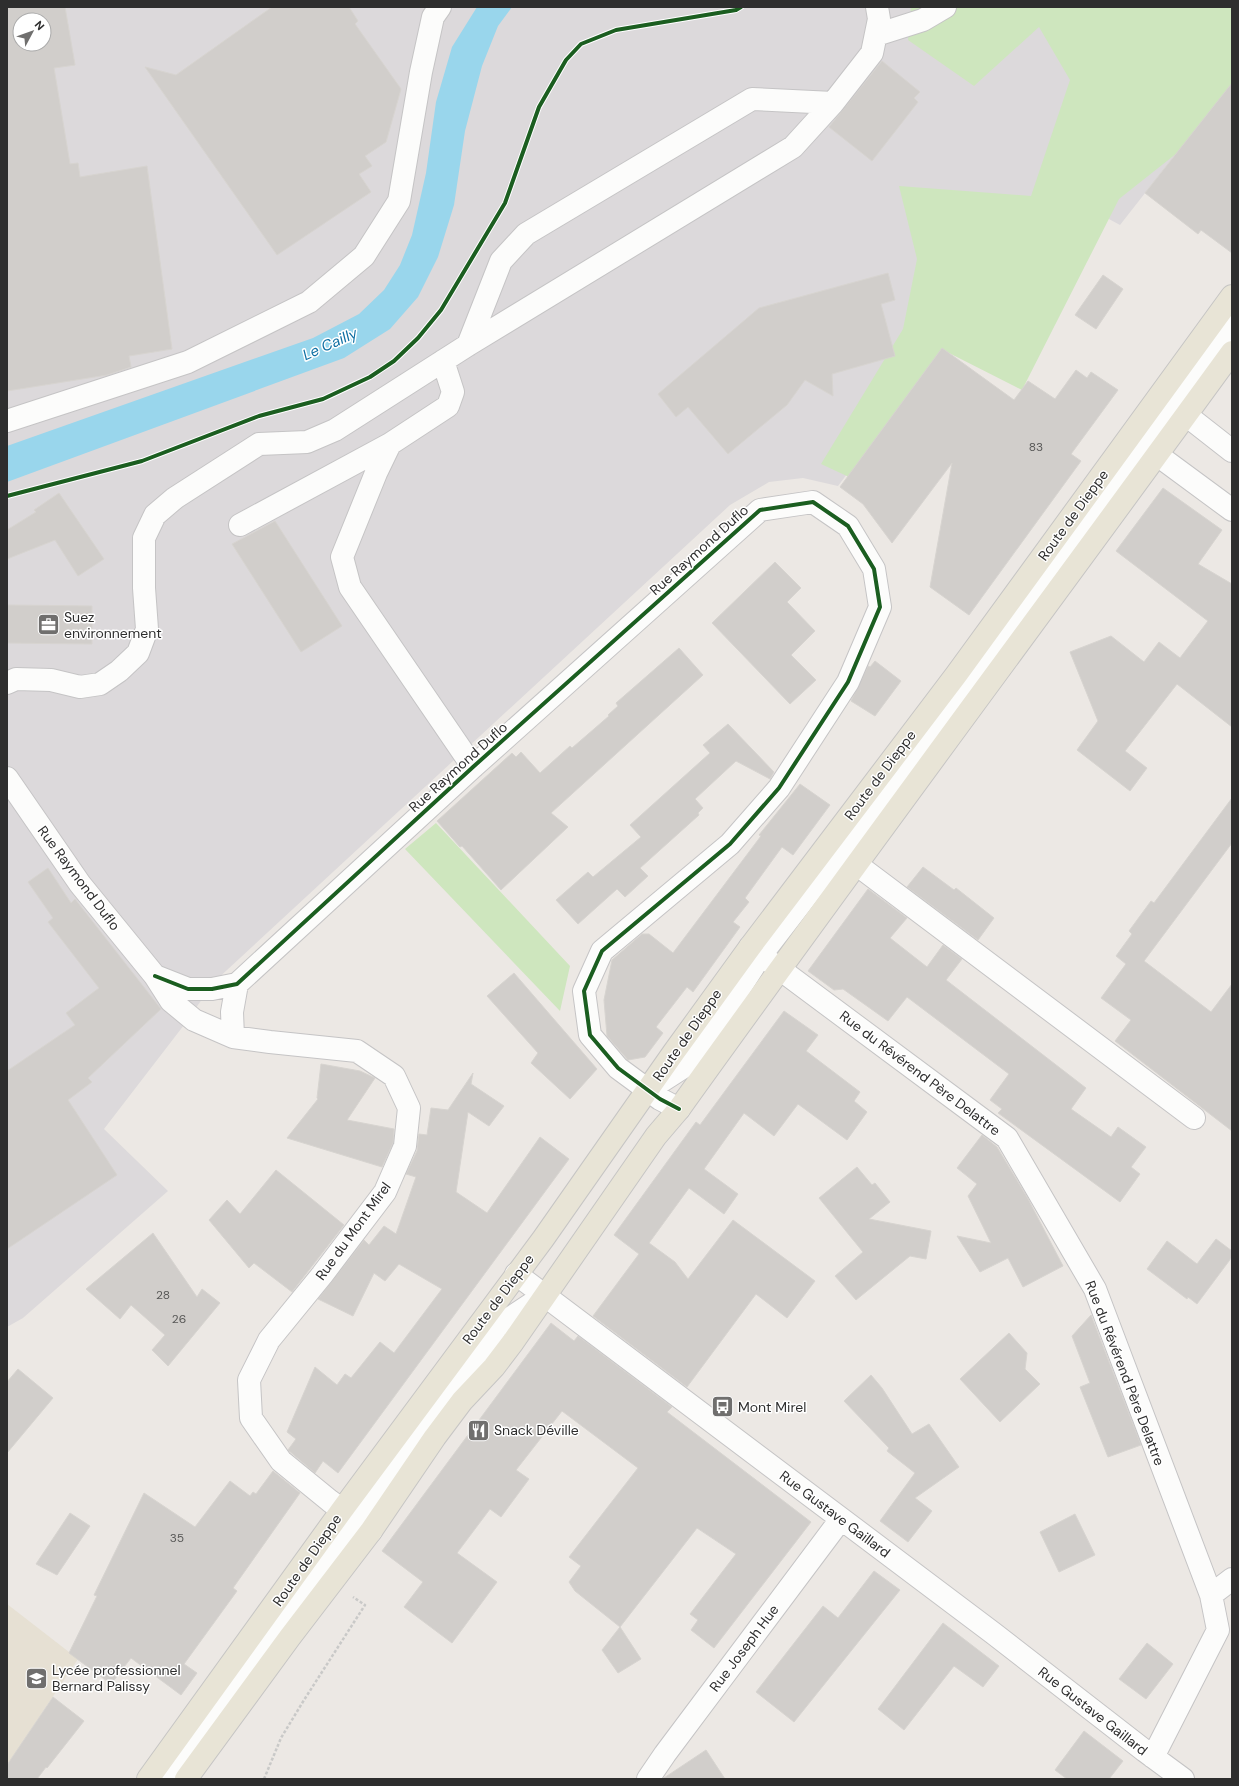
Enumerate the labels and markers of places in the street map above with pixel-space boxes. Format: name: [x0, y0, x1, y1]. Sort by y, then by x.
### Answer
place label: Suez environnement: [64, 608, 162, 642]
office icon: Suez environnement: [36, 612, 62, 638]
bus stop icon: Mont Mirel: [709, 1394, 735, 1420]
place label: Mont Mirel: [738, 1398, 806, 1416]
restaurant icon: Snack Déville: [465, 1417, 491, 1443]
place label: Snack Déville: [494, 1421, 579, 1439]
place label: Lycée professionnel Bernard Palissy: [52, 1661, 181, 1695]
school or university icon: Lycée professionnel Bernard Palissy: [23, 1665, 49, 1691]

